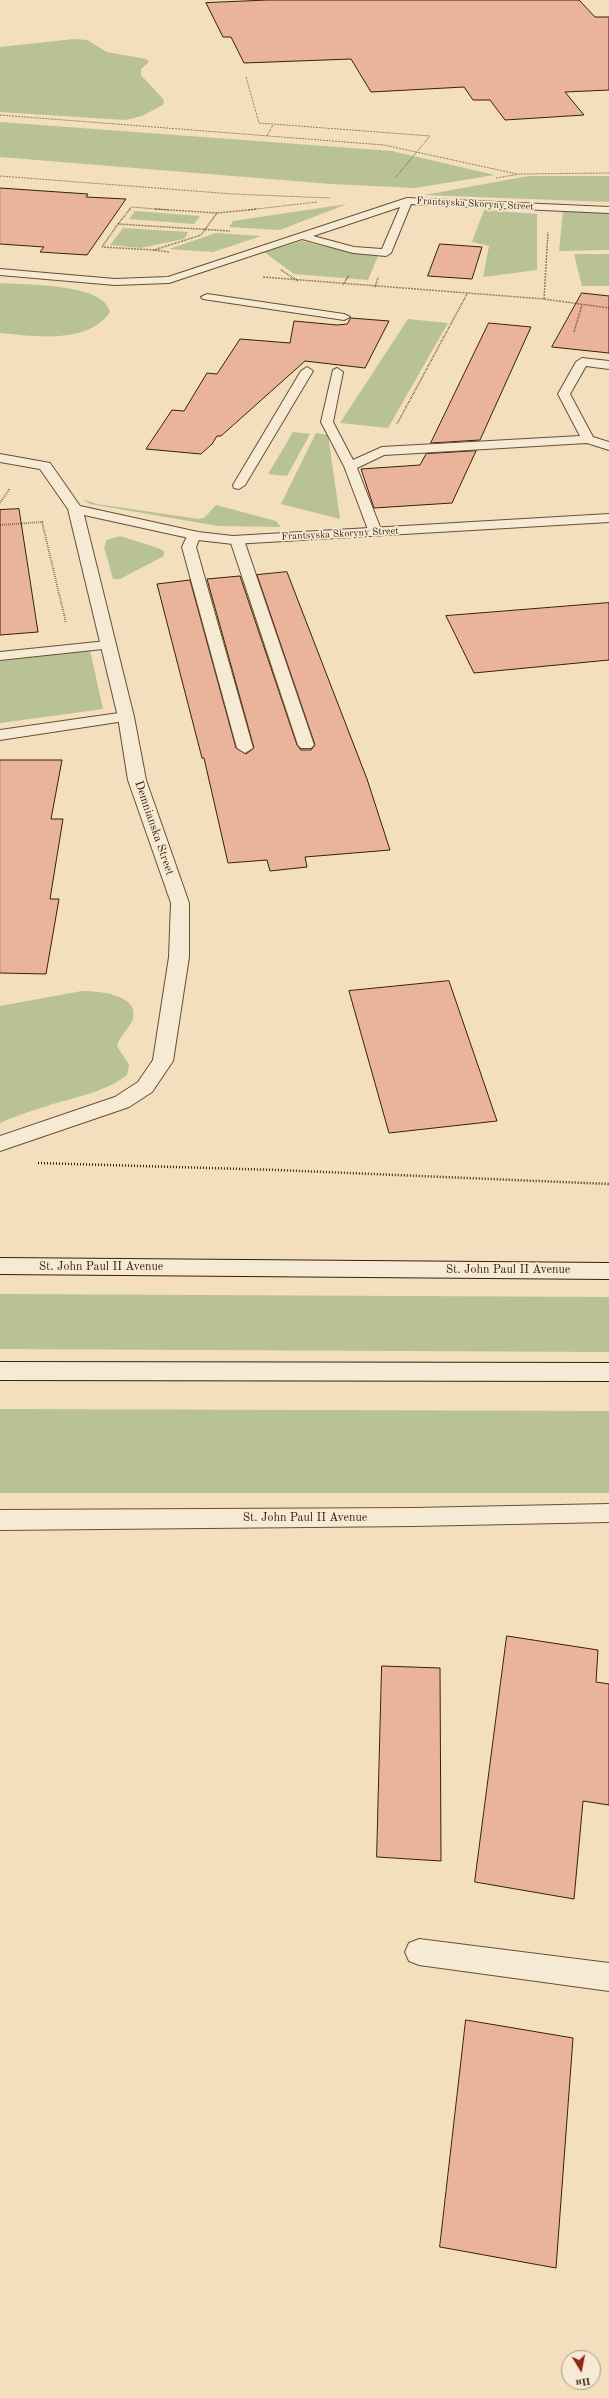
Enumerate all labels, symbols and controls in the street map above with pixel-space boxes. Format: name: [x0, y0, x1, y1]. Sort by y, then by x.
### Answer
street label: Frantsyska Skoryny Street: [416, 195, 534, 213]
street label: Frantsyska Skoryny Street: [281, 525, 399, 543]
street label: Demnianska Street: [131, 779, 177, 877]
street label: St. John Paul II Avenue: [39, 1260, 163, 1274]
street label: St. John Paul II Avenue: [446, 1263, 570, 1277]
street label: St. John Paul II Avenue: [243, 1511, 367, 1525]
north arrow: [561, 2350, 601, 2390]
text: Пн: [575, 2375, 591, 2388]

